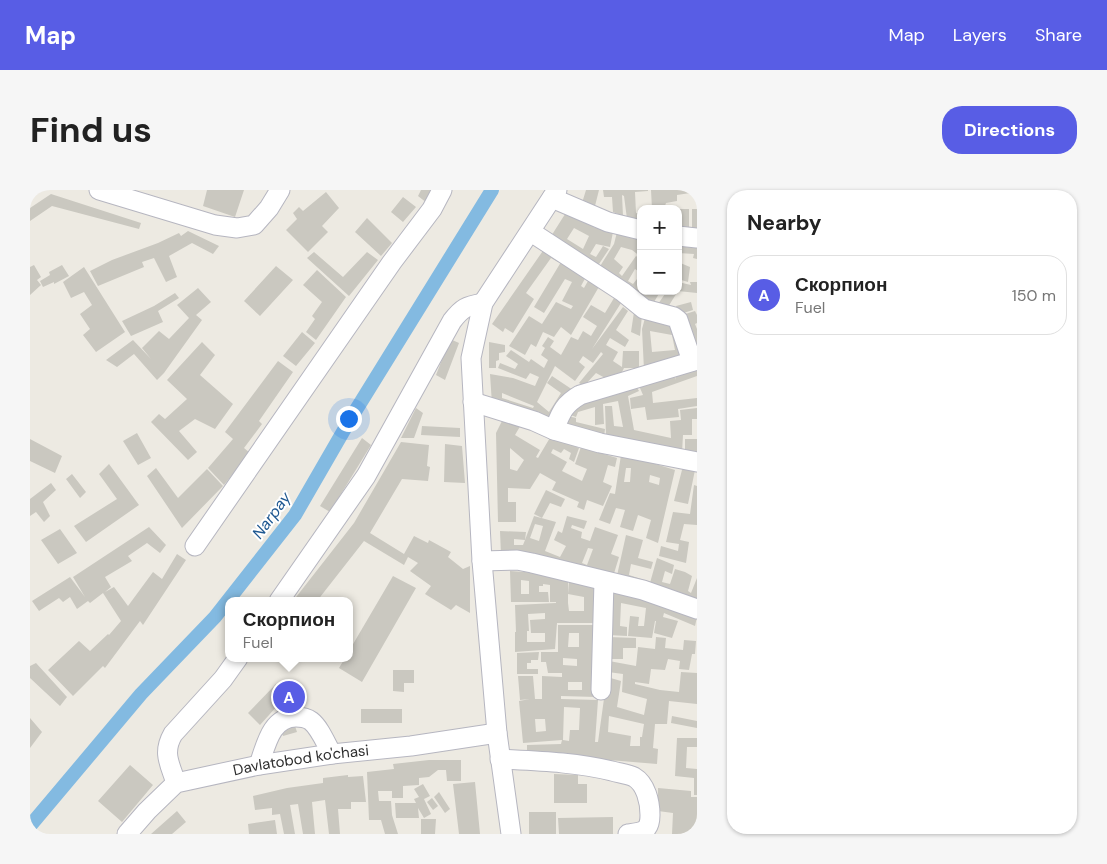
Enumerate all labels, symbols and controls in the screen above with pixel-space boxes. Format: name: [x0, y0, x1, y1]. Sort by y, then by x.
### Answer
text: Map: [25, 20, 76, 51]
text: Map: [889, 23, 925, 47]
text: Layers: [953, 23, 1007, 47]
text: Share: [1035, 23, 1082, 47]
button: Directions: [942, 106, 1077, 154]
text: Find us: [30, 107, 152, 153]
map controls: [637, 205, 682, 295]
button: +: [637, 205, 682, 250]
text: Nearby: [747, 209, 821, 237]
button: −: [637, 250, 682, 295]
text: Скорпион: [795, 272, 887, 297]
text: A: [758, 285, 770, 306]
text: 150 m: [1012, 285, 1056, 306]
text: Fuel: [795, 297, 825, 318]
your location: [336, 406, 362, 432]
water label: Narpay: [247, 487, 296, 543]
popup: [225, 597, 353, 662]
text: Скорпион: [243, 607, 335, 632]
text: Fuel: [243, 632, 273, 653]
pin: A: [273, 678, 305, 716]
street label: Davlatobod ko'chasi: [231, 740, 370, 780]

